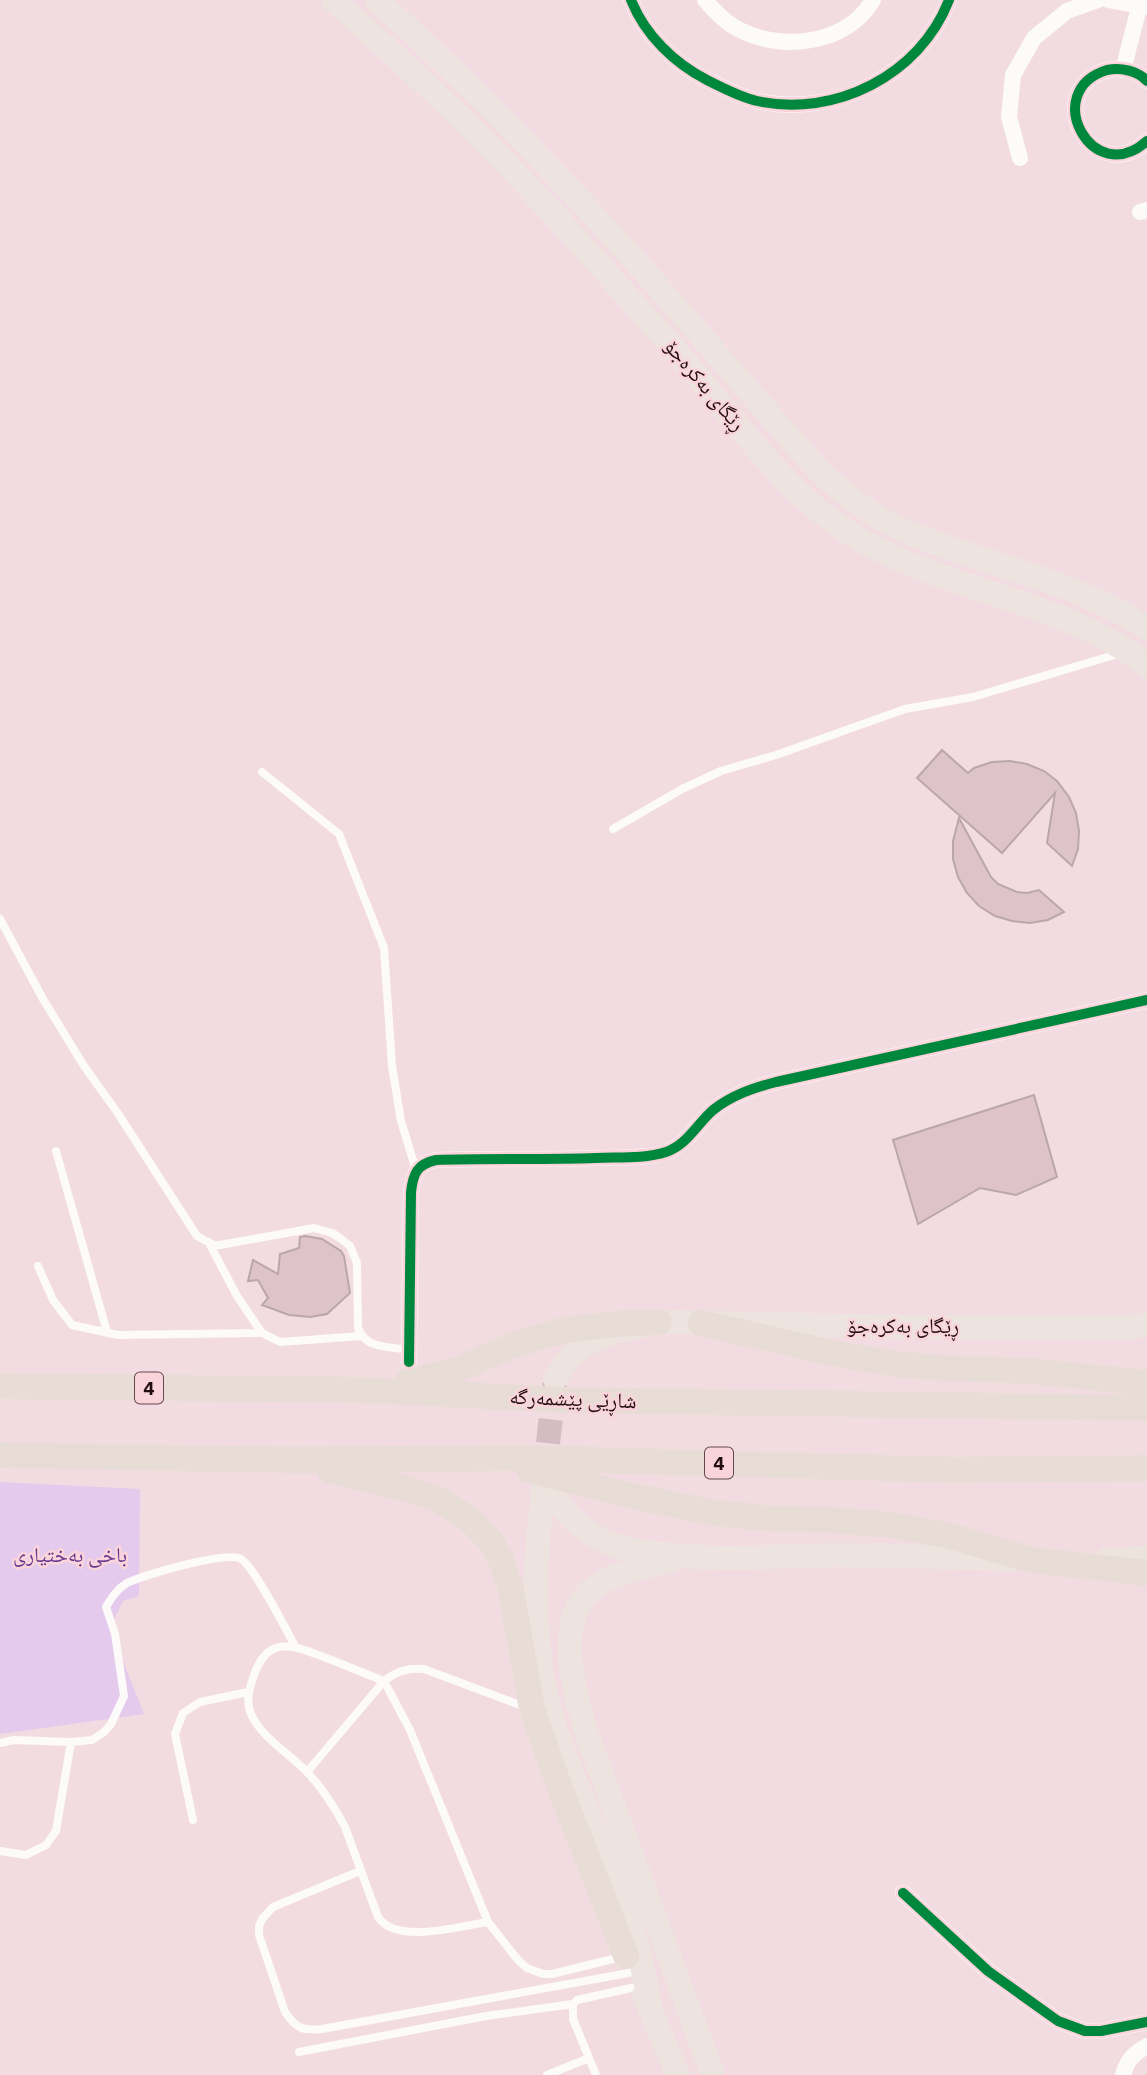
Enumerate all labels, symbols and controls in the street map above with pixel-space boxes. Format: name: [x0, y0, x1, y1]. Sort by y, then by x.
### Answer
street label: ڕێگای بەکرەجۆ: [656, 332, 753, 439]
street label: ڕێگای بەکرەجۆ: [847, 1311, 959, 1342]
road number: 4: [135, 1372, 163, 1404]
street label: شاڕێی پێشمەرگە: [509, 1382, 637, 1418]
road number: 4: [705, 1448, 733, 1478]
park label: باخی بەختیاری: [13, 1540, 127, 1568]

